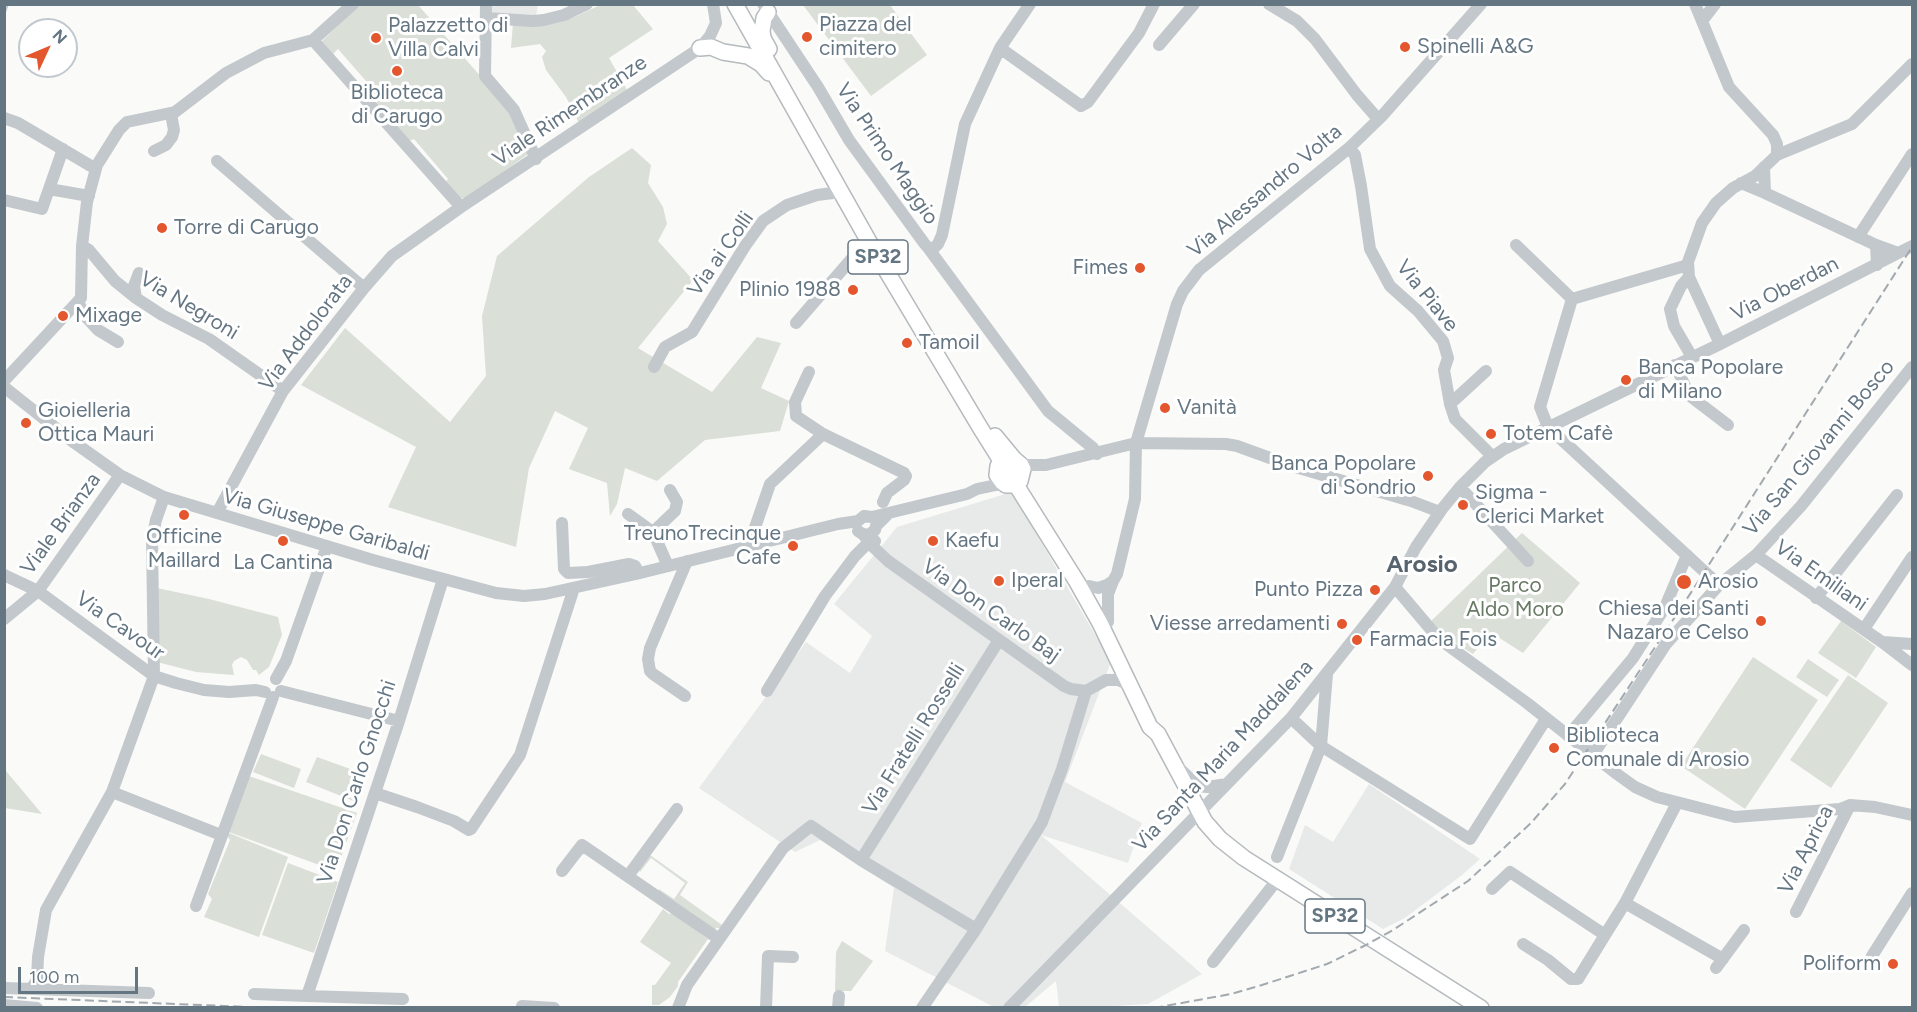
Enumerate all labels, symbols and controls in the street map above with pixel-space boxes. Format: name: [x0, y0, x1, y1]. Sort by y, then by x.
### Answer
place label: Piazza del cimitero: [819, 12, 912, 62]
place label: Palazzetto di Villa Calvi: [388, 13, 508, 63]
north arrow: [18, 18, 78, 78]
text: N: [49, 25, 71, 48]
marker: Piazza del cimitero: [800, 30, 814, 44]
marker: Palazzetto di Villa Calvi: [369, 31, 383, 45]
place label: Spinelli A&G: [1417, 34, 1533, 60]
marker: Spinelli A&G: [1398, 40, 1412, 54]
street label: Viale Rimembranze: [488, 50, 652, 172]
marker: Biblioteca di Carugo: [390, 64, 404, 78]
street label: Via Primo Maggio: [830, 79, 944, 229]
place label: Biblioteca di Carugo: [350, 80, 444, 130]
street label: Via Alessandro Volta: [1183, 119, 1347, 263]
street label: Via ai Colli: [683, 207, 759, 301]
place label: Torre di Carugo: [174, 215, 319, 241]
marker: Torre di Carugo: [155, 221, 169, 235]
road number: SP32: [848, 240, 908, 274]
street label: Via Oberdan: [1727, 251, 1843, 327]
place label: Fimes: [1073, 255, 1128, 281]
street label: Via Piave: [1390, 255, 1464, 337]
marker: Fimes: [1133, 261, 1147, 275]
street label: Via Negroni: [135, 267, 243, 345]
street label: Via Addolorata: [254, 270, 358, 396]
place label: Plinio 1988: [739, 277, 841, 303]
marker: Plinio 1988: [846, 283, 860, 297]
place label: Mixage: [75, 303, 142, 329]
marker: Mixage: [56, 309, 70, 323]
place label: Tamoil: [919, 330, 980, 356]
marker: Tamoil: [900, 336, 914, 350]
place label: Banca Popolare di Milano: [1638, 355, 1783, 405]
street label: Via San Giovanni Bosco: [1738, 355, 1900, 541]
marker: Banca Popolare di Milano: [1619, 373, 1633, 387]
place label: Vanità: [1177, 395, 1237, 421]
place label: Gioielleria Ottica Mauri: [38, 398, 154, 448]
marker: Vanità: [1158, 401, 1172, 415]
marker: Gioielleria Ottica Mauri: [19, 416, 33, 430]
place label: Totem Cafè: [1503, 421, 1613, 447]
marker: Totem Cafè: [1484, 427, 1498, 441]
place label: Banca Popolare di Sondrio: [1271, 451, 1416, 501]
street label: Viale Brianza: [16, 468, 106, 580]
marker: Banca Popolare di Sondrio: [1421, 469, 1435, 483]
place label: Sigma - Clerici Market: [1475, 480, 1605, 530]
street label: Via Giuseppe Garibaldi: [220, 483, 432, 567]
marker: Sigma - Clerici Market: [1456, 498, 1470, 512]
marker: Officine Maillard: [177, 508, 191, 522]
place label: TreunoTrecinque Cafe: [624, 521, 781, 571]
place label: Officine Maillard: [146, 524, 222, 574]
place label: Kaefu: [945, 528, 999, 554]
marker: La Cantina: [276, 534, 290, 548]
marker: Kaefu: [926, 534, 940, 548]
street label: Via Emiliani: [1770, 535, 1872, 617]
marker: TreunoTrecinque Cafe: [786, 539, 800, 553]
place label: La Cantina: [233, 550, 333, 576]
district label: Arosio: [1386, 551, 1458, 579]
street label: Via Don Carlo Baj: [917, 554, 1065, 668]
place label: Iperal: [1011, 568, 1063, 594]
place label: Arosio: [1698, 569, 1758, 595]
park label: Parco Aldo Moro: [1466, 573, 1564, 623]
marker: Arosio: [1675, 573, 1693, 591]
marker: Iperal: [992, 574, 1006, 588]
place label: Punto Pizza: [1254, 577, 1363, 603]
marker: Punto Pizza: [1368, 583, 1382, 597]
street label: Via Cavour: [71, 586, 169, 666]
place label: Chiesa dei Santi Nazaro e Celso: [1598, 596, 1749, 646]
place label: Viesse arredamenti: [1150, 611, 1330, 637]
marker: Chiesa dei Santi Nazaro e Celso: [1754, 614, 1768, 628]
marker: Viesse arredamenti: [1335, 617, 1349, 631]
place label: Farmacia Fois: [1369, 627, 1497, 653]
marker: Farmacia Fois: [1350, 633, 1364, 647]
street label: Via Santa Maria Maddalena: [1127, 655, 1319, 857]
street label: Via Fratelli Rosselli: [857, 659, 971, 819]
street label: Via Don Carlo Gnocchi: [312, 677, 402, 887]
place label: Biblioteca Comunale di Arosio: [1566, 723, 1749, 773]
marker: Biblioteca Comunale di Arosio: [1547, 741, 1561, 755]
street label: Via Aprica: [1773, 802, 1839, 898]
road number: SP32: [1305, 899, 1365, 933]
place label: Poliform: [1803, 951, 1881, 977]
scale bar: [21, 955, 141, 993]
marker: Poliform: [1886, 957, 1900, 971]
text: 100 m: [29, 966, 79, 988]

